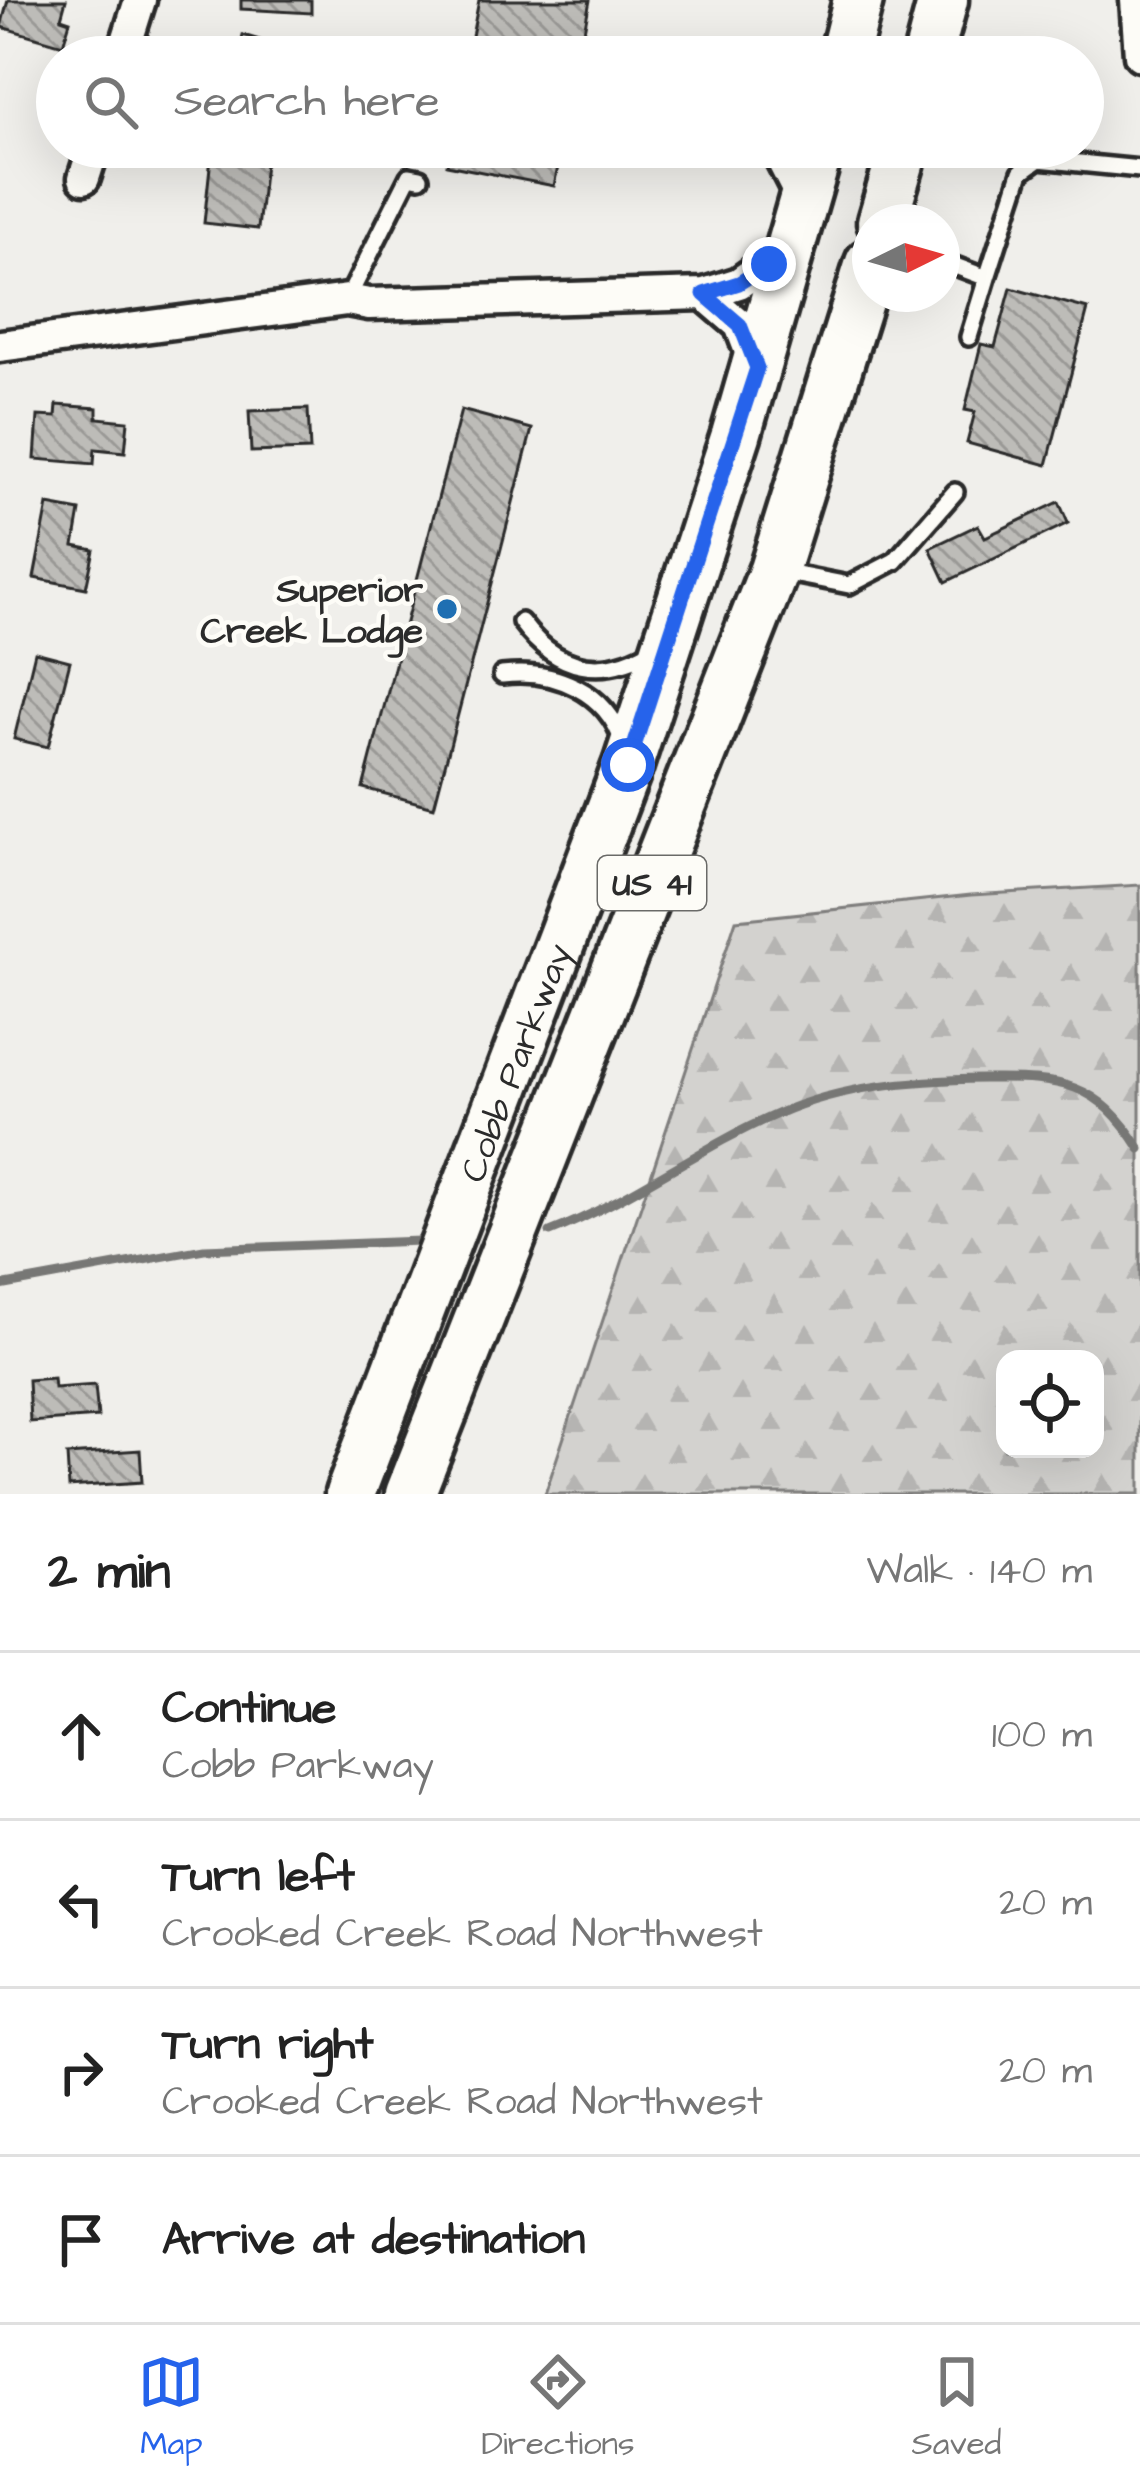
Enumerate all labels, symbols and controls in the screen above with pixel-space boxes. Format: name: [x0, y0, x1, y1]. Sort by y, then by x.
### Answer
search box: [36, 36, 1104, 168]
icon: search: [78, 69, 144, 135]
text: Search here: [174, 71, 440, 133]
north arrow: [852, 204, 960, 312]
route end: [742, 237, 796, 291]
place label: Superior Creek Lodge: [200, 565, 423, 658]
marker: Superior Creek Lodge: [434, 596, 460, 622]
route start: [601, 738, 655, 792]
road number: US 41: [598, 856, 706, 910]
street label: Cobb Parkway: [448, 937, 586, 1190]
map controls: [996, 1350, 1104, 1458]
button: locate: [996, 1350, 1104, 1458]
text: 2 min: [48, 1537, 171, 1608]
text: Walk · 140 m: [867, 1545, 1092, 1599]
text: Continue: [162, 1678, 336, 1740]
icon: ahead: [48, 1703, 114, 1769]
text: 100 m: [992, 1709, 1092, 1763]
text: Cobb Parkway: [162, 1740, 434, 1794]
text: Turn left: [162, 1846, 355, 1908]
icon: left: [48, 1871, 114, 1937]
text: 20 m: [999, 1877, 1092, 1931]
text: Crooked Creek Road Northwest: [162, 1908, 763, 1962]
text: Turn right: [162, 2014, 374, 2076]
icon: right: [48, 2039, 114, 2105]
text: 20 m: [999, 2045, 1092, 2099]
text: Crooked Creek Road Northwest: [162, 2076, 763, 2130]
icon: arrive: [48, 2207, 114, 2273]
text: Arrive at destination: [162, 2209, 585, 2271]
tab: Map: [138, 2349, 204, 2467]
tab: Directions: [481, 2349, 635, 2467]
tab: Saved: [912, 2349, 1002, 2467]

